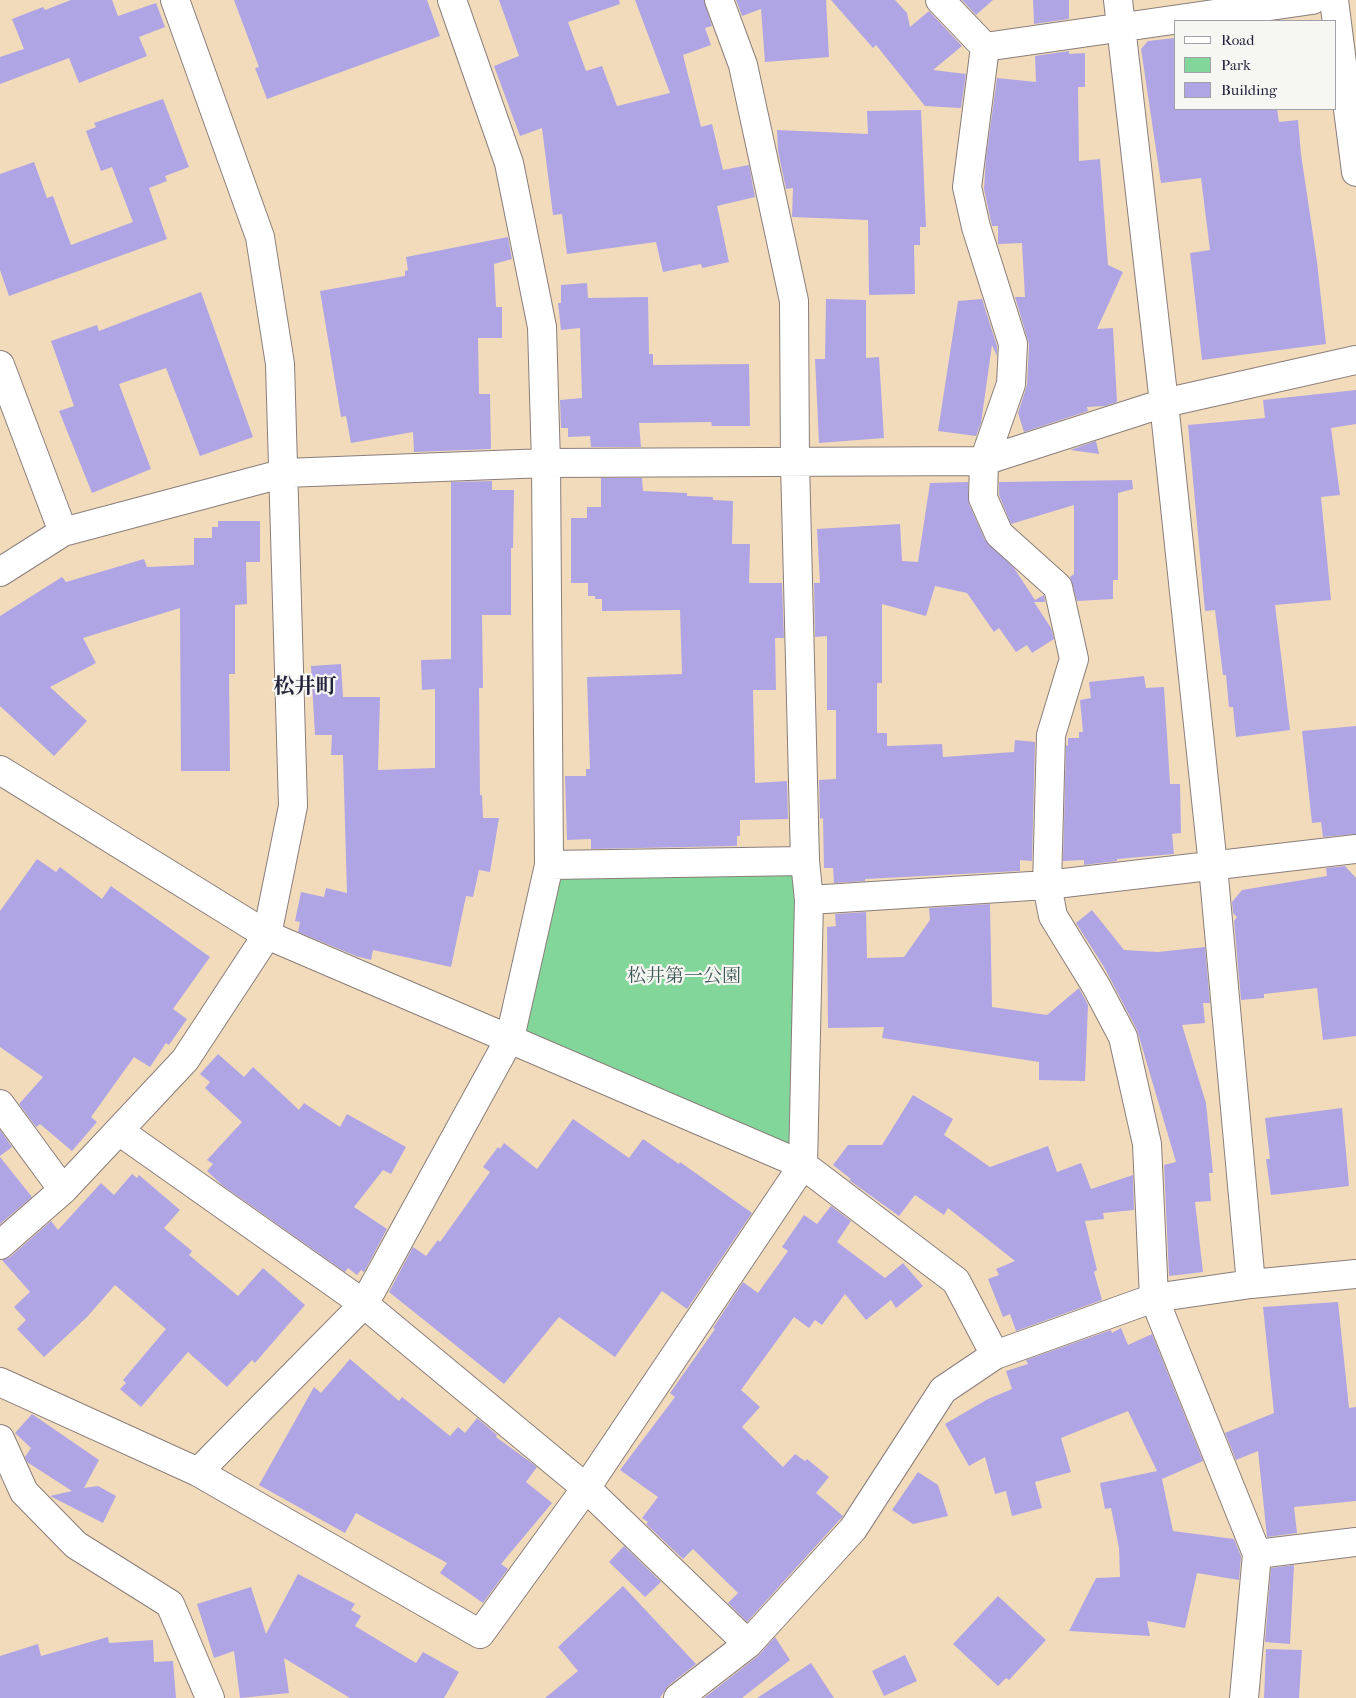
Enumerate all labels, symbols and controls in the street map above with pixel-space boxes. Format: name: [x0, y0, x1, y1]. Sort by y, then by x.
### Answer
legend: [1174, 20, 1336, 110]
text: Road: [1221, 31, 1254, 49]
text: Park: [1221, 56, 1251, 74]
text: Building: [1221, 81, 1277, 99]
district label: 松井町: [274, 675, 336, 701]
park label: 松井第一公園: [627, 966, 741, 988]

